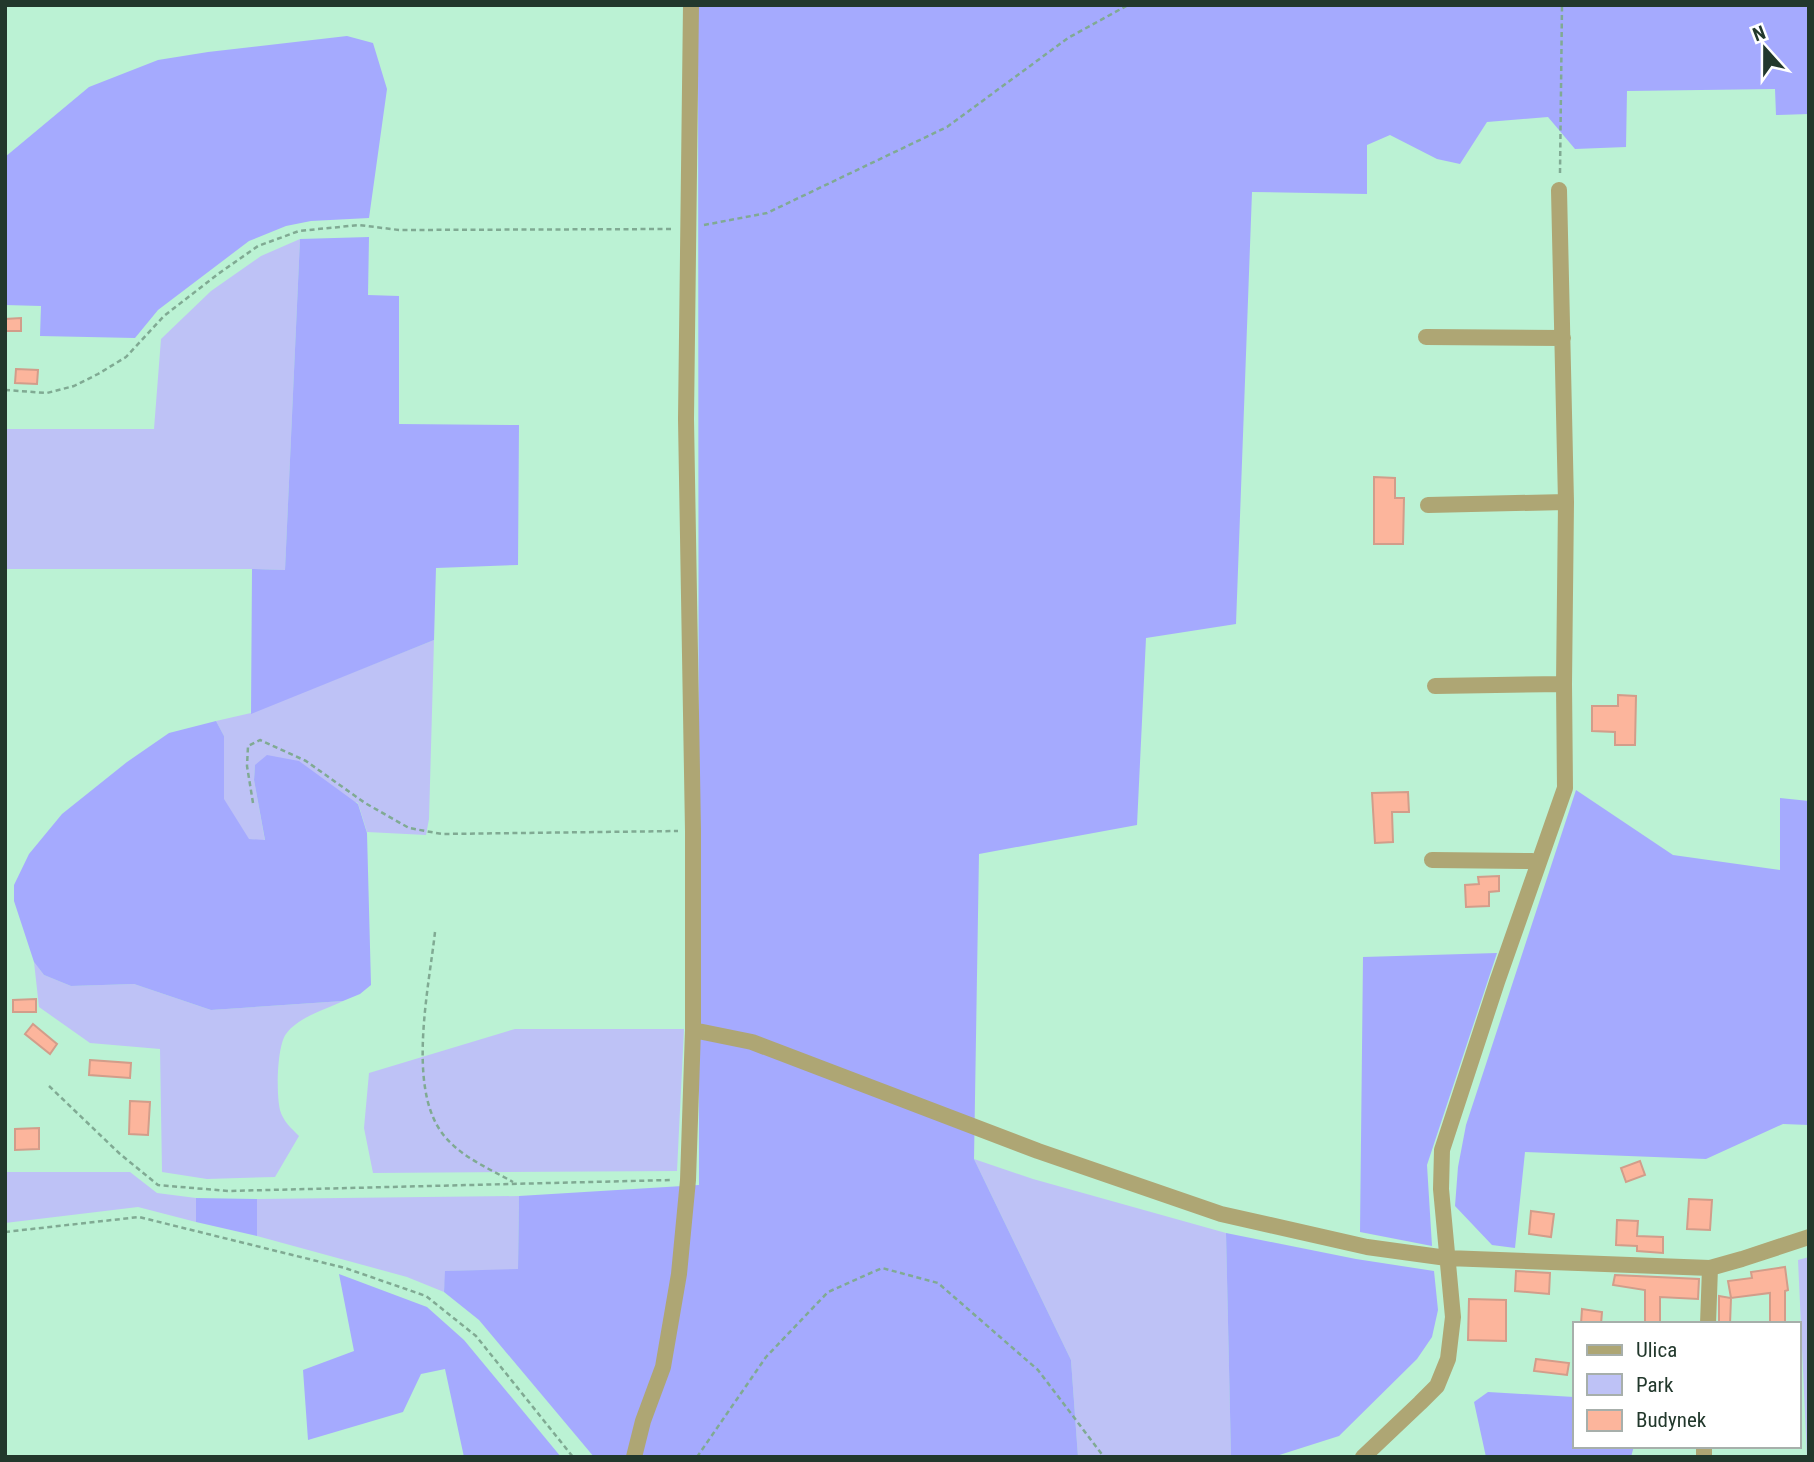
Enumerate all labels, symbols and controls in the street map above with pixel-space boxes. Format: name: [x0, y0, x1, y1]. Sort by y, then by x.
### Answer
north arrow: [1730, 14, 1800, 84]
text: N: [1750, 21, 1769, 46]
legend: [1573, 1322, 1800, 1448]
text: Ulica: [1636, 1338, 1677, 1362]
text: Park: [1636, 1373, 1674, 1397]
text: Budynek: [1636, 1408, 1707, 1432]

